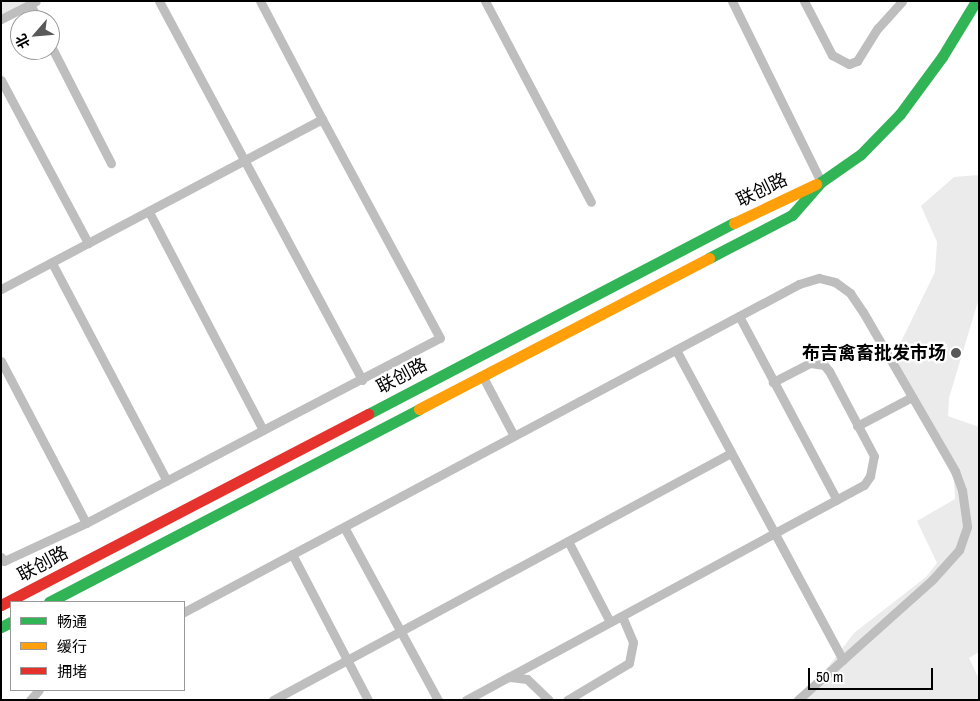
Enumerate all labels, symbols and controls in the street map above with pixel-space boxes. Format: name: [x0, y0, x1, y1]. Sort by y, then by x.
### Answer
north arrow: [10, 10, 60, 60]
text: 北: [11, 31, 34, 52]
street label: 联创路: [733, 168, 791, 212]
place label: 布吉禽畜批发市场: [802, 342, 946, 364]
marker: 布吉禽畜批发市场: [950, 347, 962, 359]
street label: 联创路: [373, 354, 431, 398]
street label: 联创路: [14, 542, 72, 586]
legend: [10, 601, 185, 691]
text: 畅通: [57, 611, 87, 632]
text: 缓行: [57, 636, 87, 657]
scale bar: [810, 658, 935, 690]
text: 拥堵: [57, 661, 87, 682]
text: 50 m: [816, 666, 843, 687]

